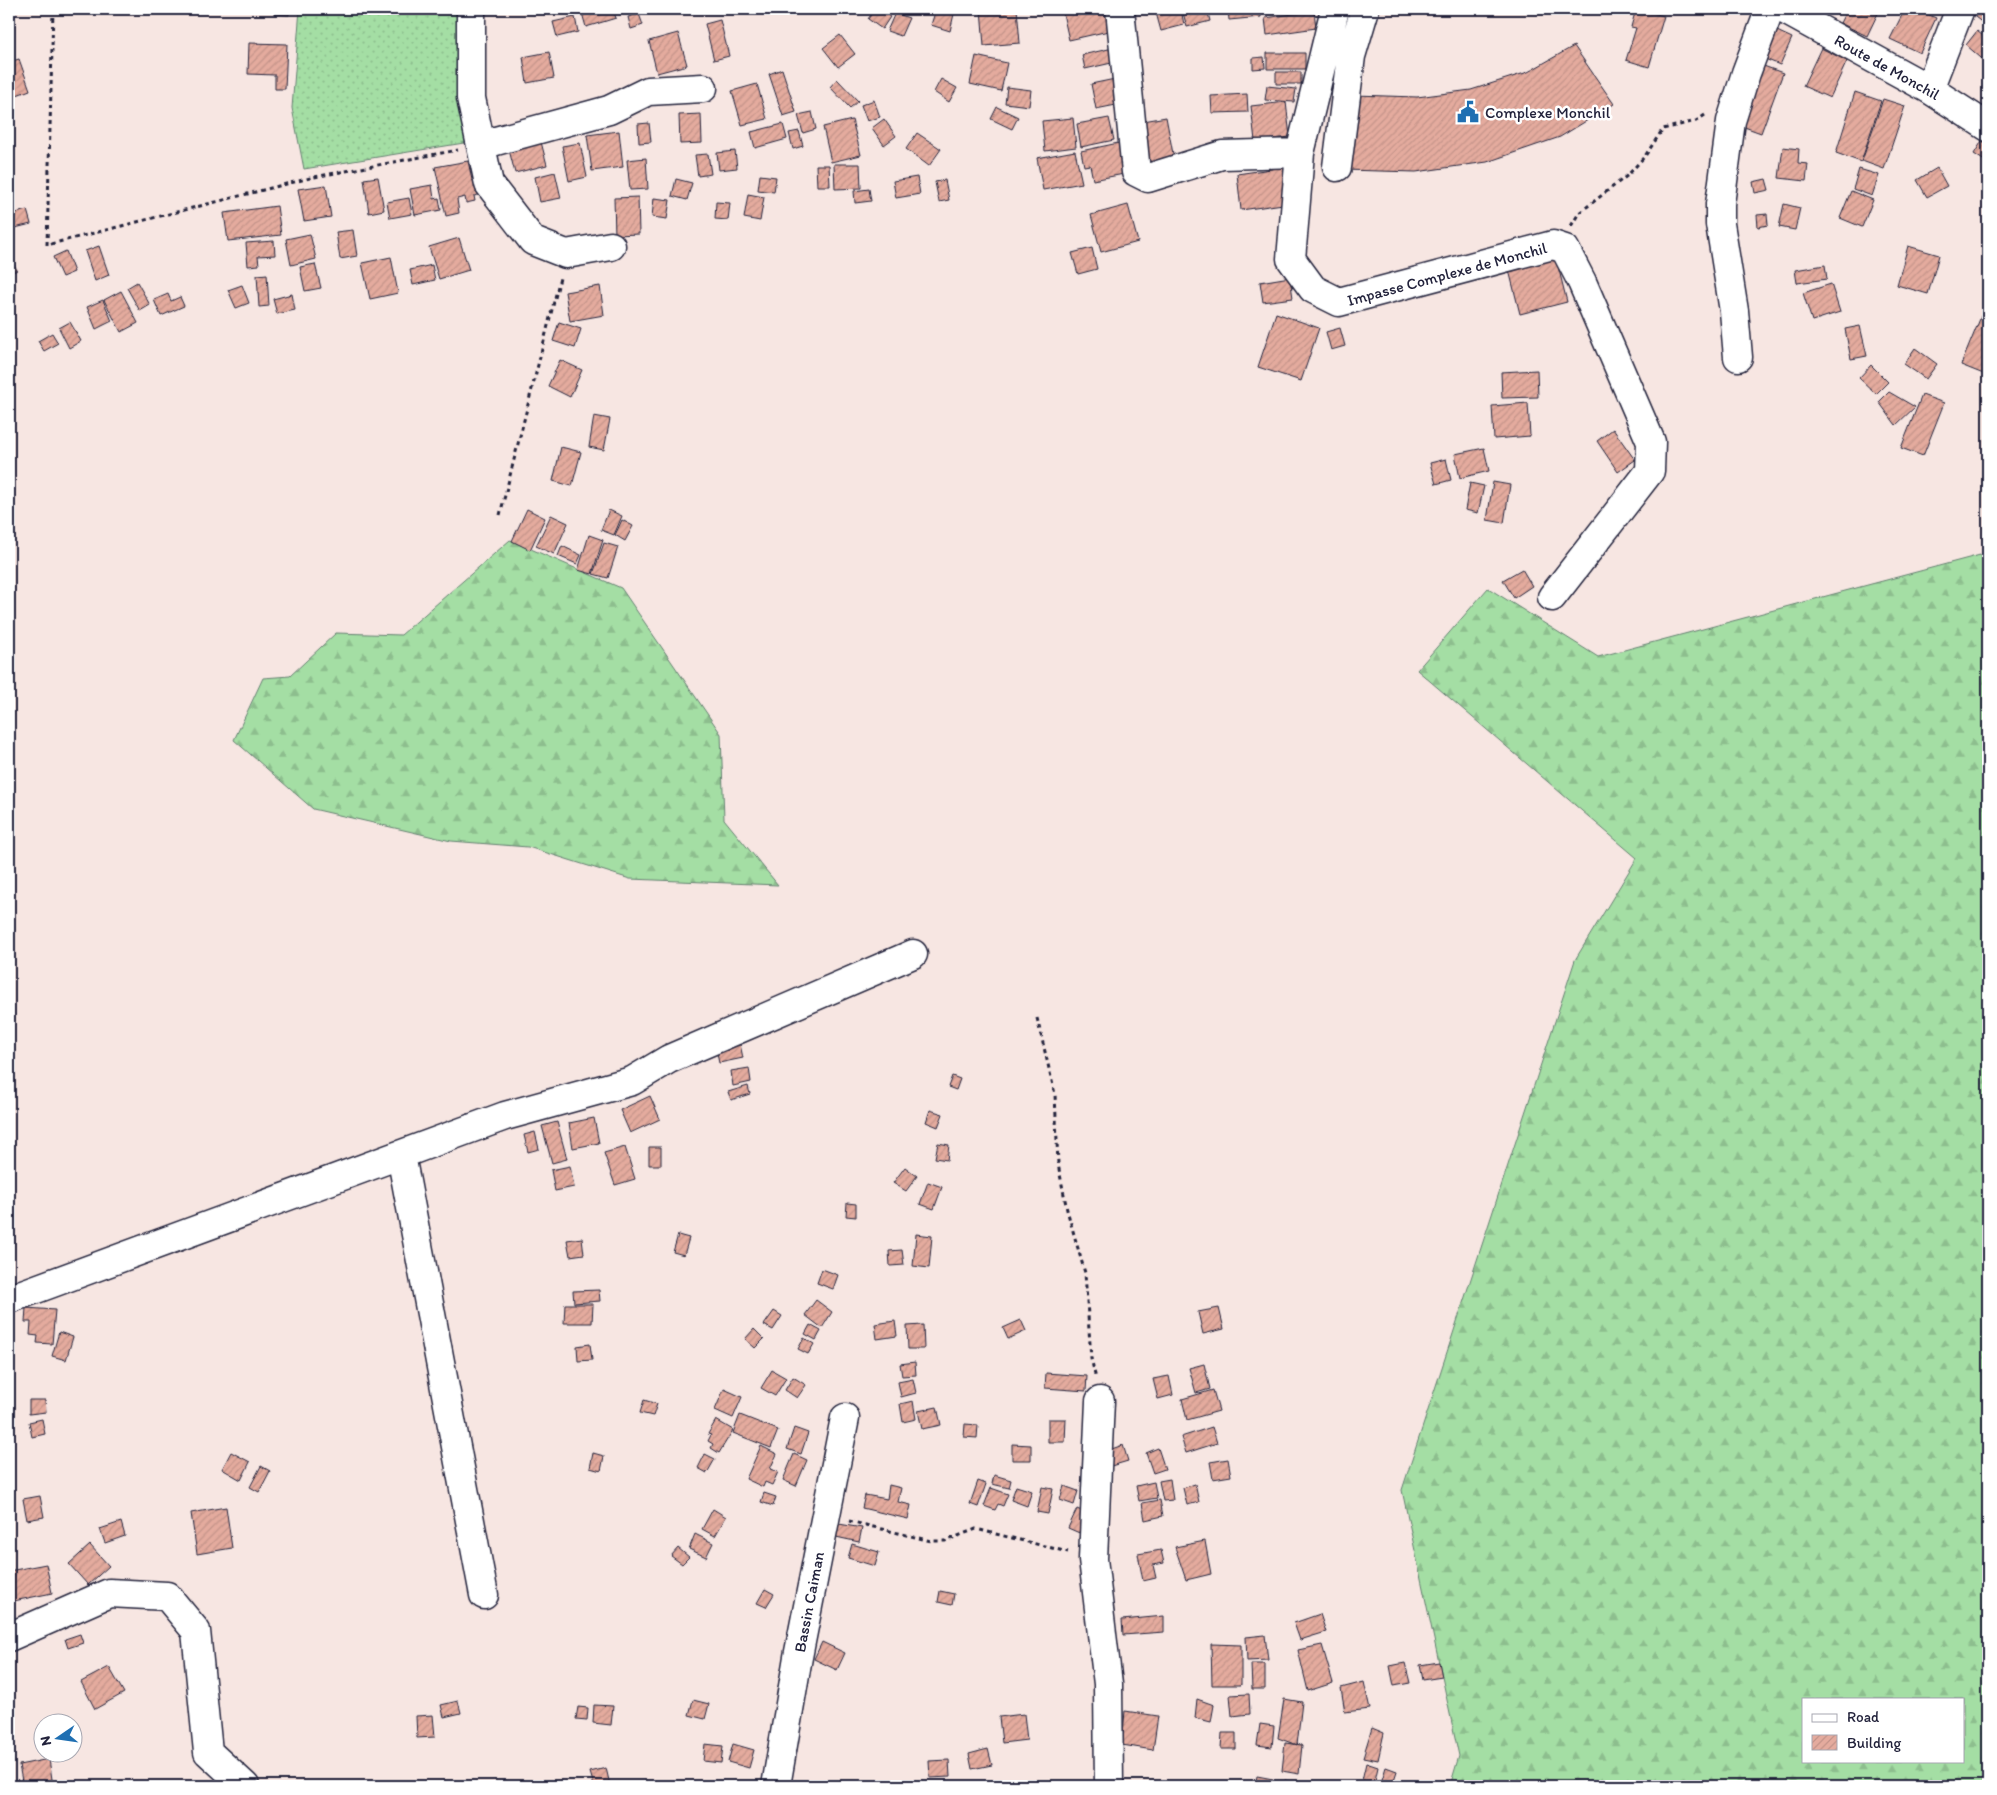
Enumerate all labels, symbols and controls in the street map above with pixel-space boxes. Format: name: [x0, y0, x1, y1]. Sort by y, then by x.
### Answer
street label: Route de Monchil: [1831, 30, 1943, 104]
public building icon: Complexe Monchil: [1455, 99, 1481, 125]
place label: Complexe Monchil: [1485, 103, 1611, 122]
street label: Impasse Complexe de Monchil: [1345, 238, 1549, 310]
street label: Bassin Caiman: [790, 1550, 828, 1654]
legend: [1802, 1698, 1964, 1762]
text: Road: [1847, 1708, 1880, 1726]
north arrow: [32, 1712, 82, 1762]
text: N: [36, 1734, 55, 1747]
text: Building: [1847, 1734, 1901, 1752]

